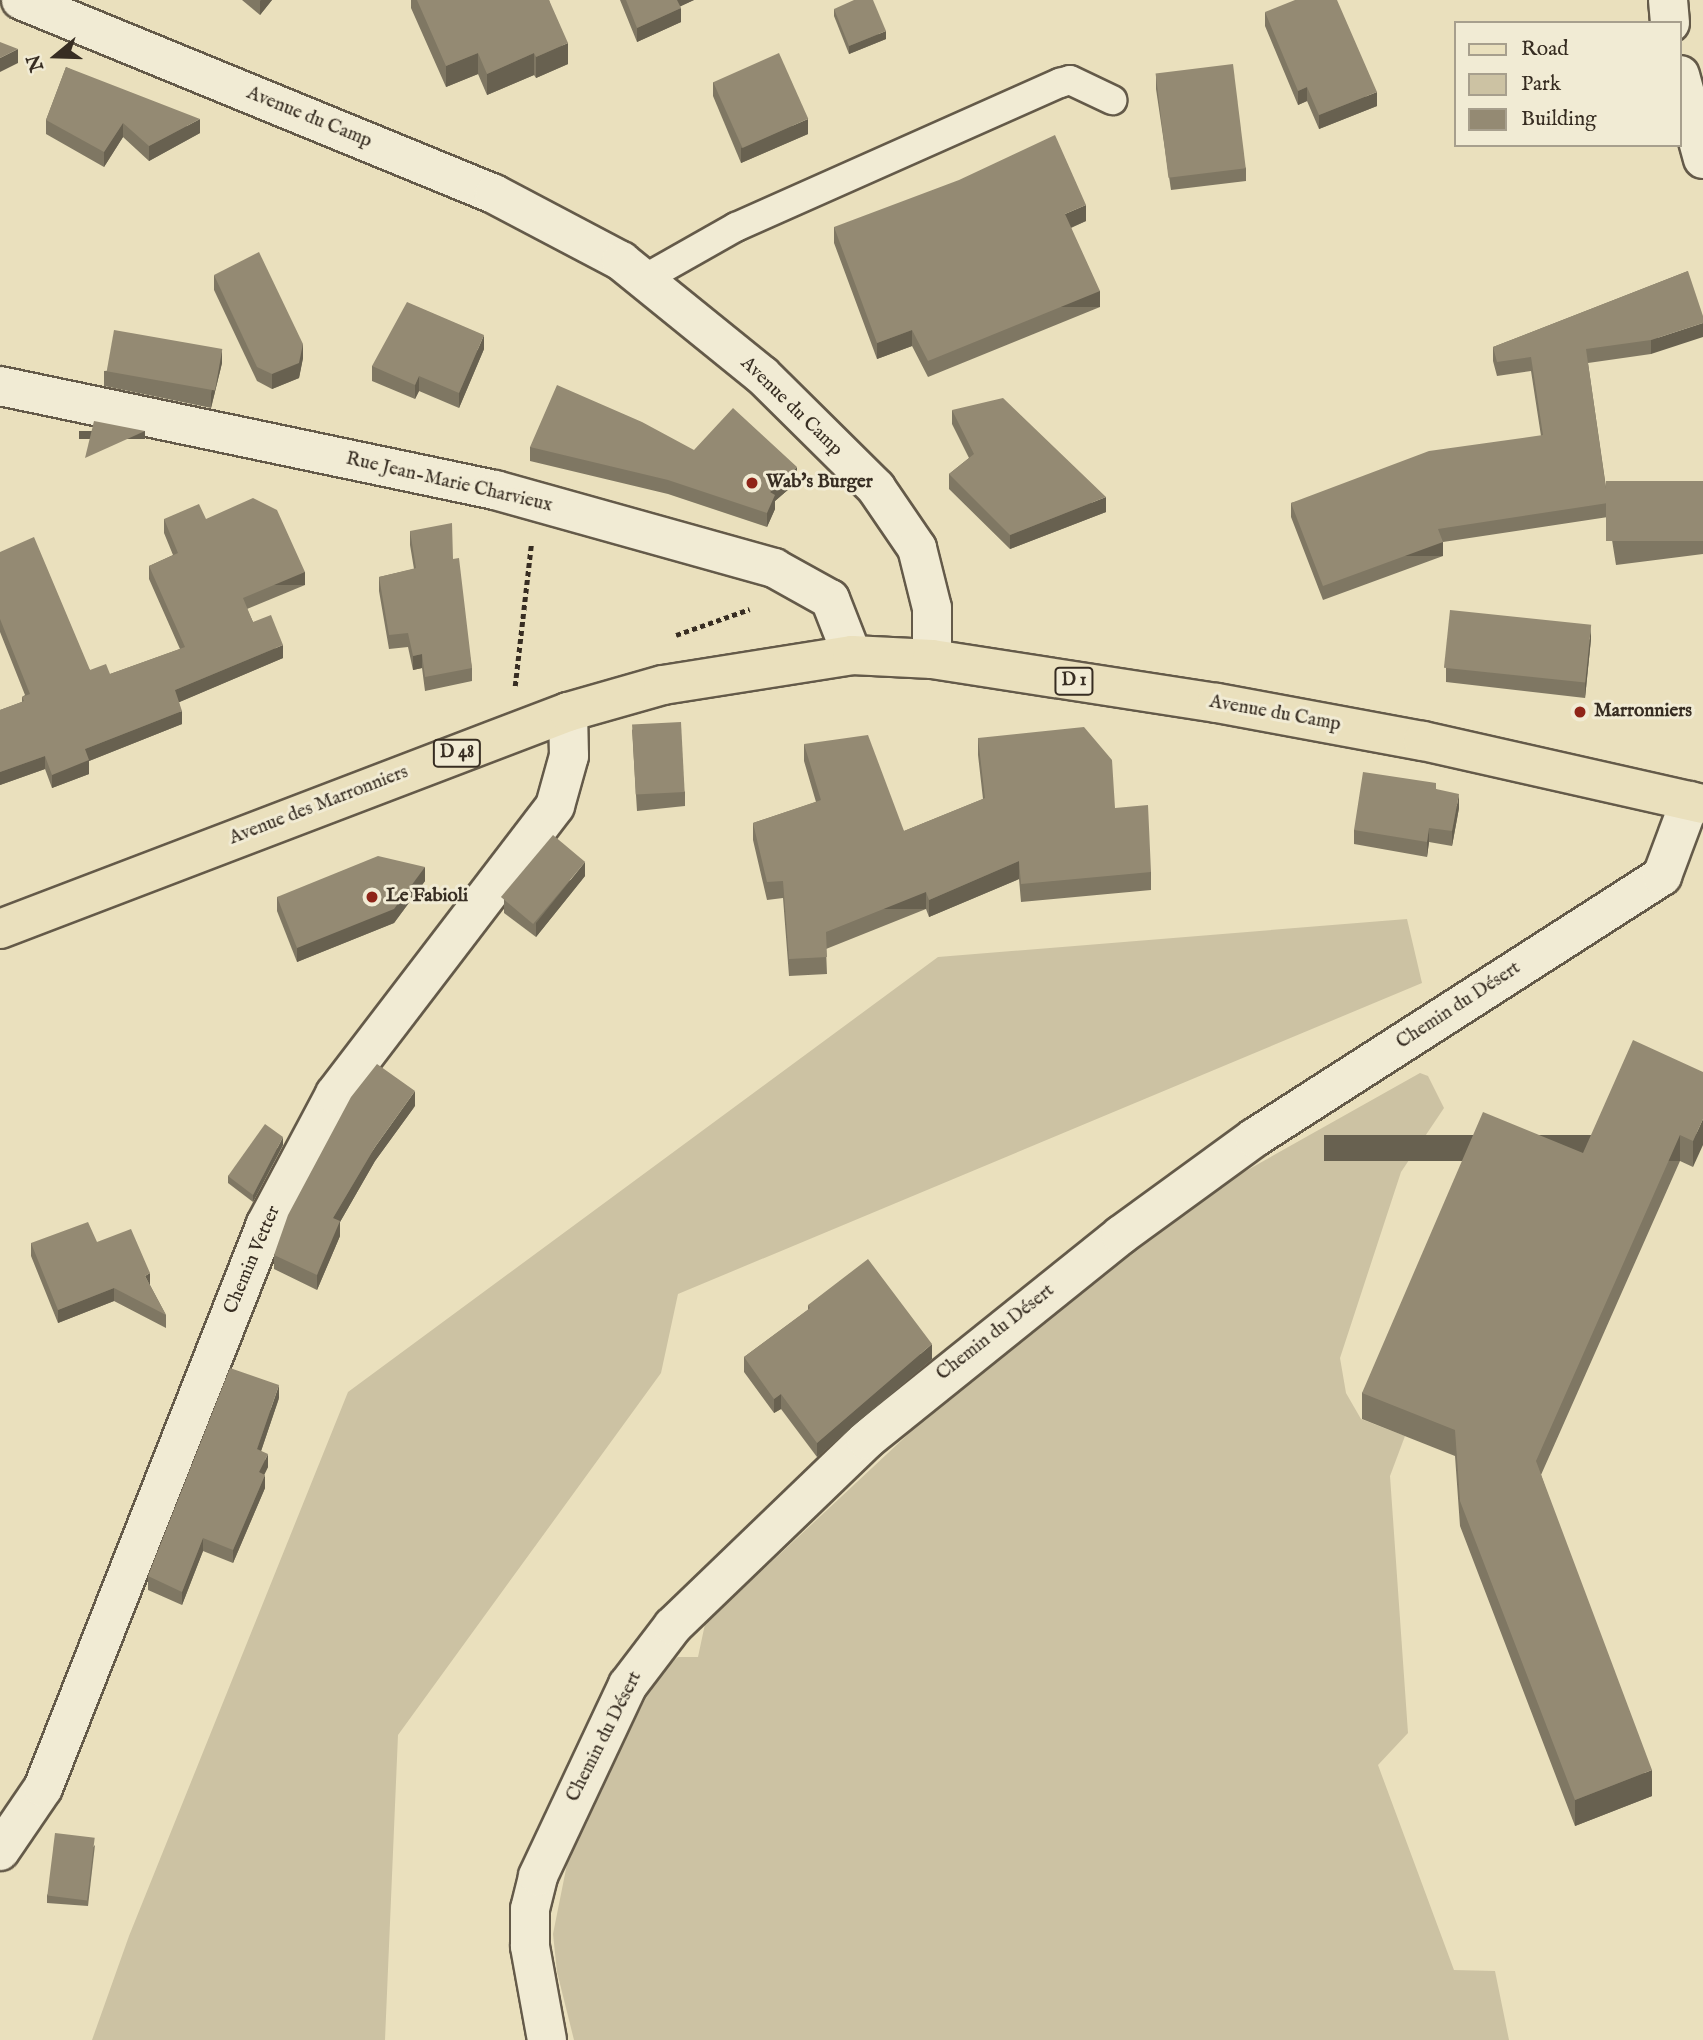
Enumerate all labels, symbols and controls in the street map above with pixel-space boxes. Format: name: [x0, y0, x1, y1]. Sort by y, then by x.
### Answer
north arrow: [21, 21, 91, 91]
legend: [1454, 21, 1682, 147]
text: Road: [1521, 36, 1568, 63]
text: N: [22, 51, 50, 75]
text: Park: [1521, 71, 1561, 98]
street label: Avenue du Camp: [243, 82, 375, 154]
text: Building: [1521, 106, 1596, 133]
street label: Avenue du Camp: [735, 353, 847, 461]
street label: Rue Jean-Marie Charvieux: [343, 448, 555, 518]
place label: Wab's Burger: [766, 472, 873, 494]
marker: Wab's Burger: [744, 475, 760, 491]
road number: D 1: [1053, 666, 1095, 696]
street label: Avenue du Camp: [1207, 691, 1343, 737]
place label: Marronniers: [1594, 701, 1692, 723]
marker: Marronniers: [1572, 704, 1588, 720]
road number: D 48: [433, 738, 482, 768]
street label: Avenue des Marronniers: [226, 761, 412, 851]
place label: Le Fabioli: [386, 886, 468, 908]
marker: Le Fabioli: [364, 889, 380, 905]
street label: Chemin du Désert: [1393, 957, 1525, 1055]
street label: Chemin Vetter: [220, 1202, 286, 1318]
street label: Chemin du Désert: [932, 1280, 1060, 1386]
street label: Chemin du Désert: [562, 1668, 648, 1806]

